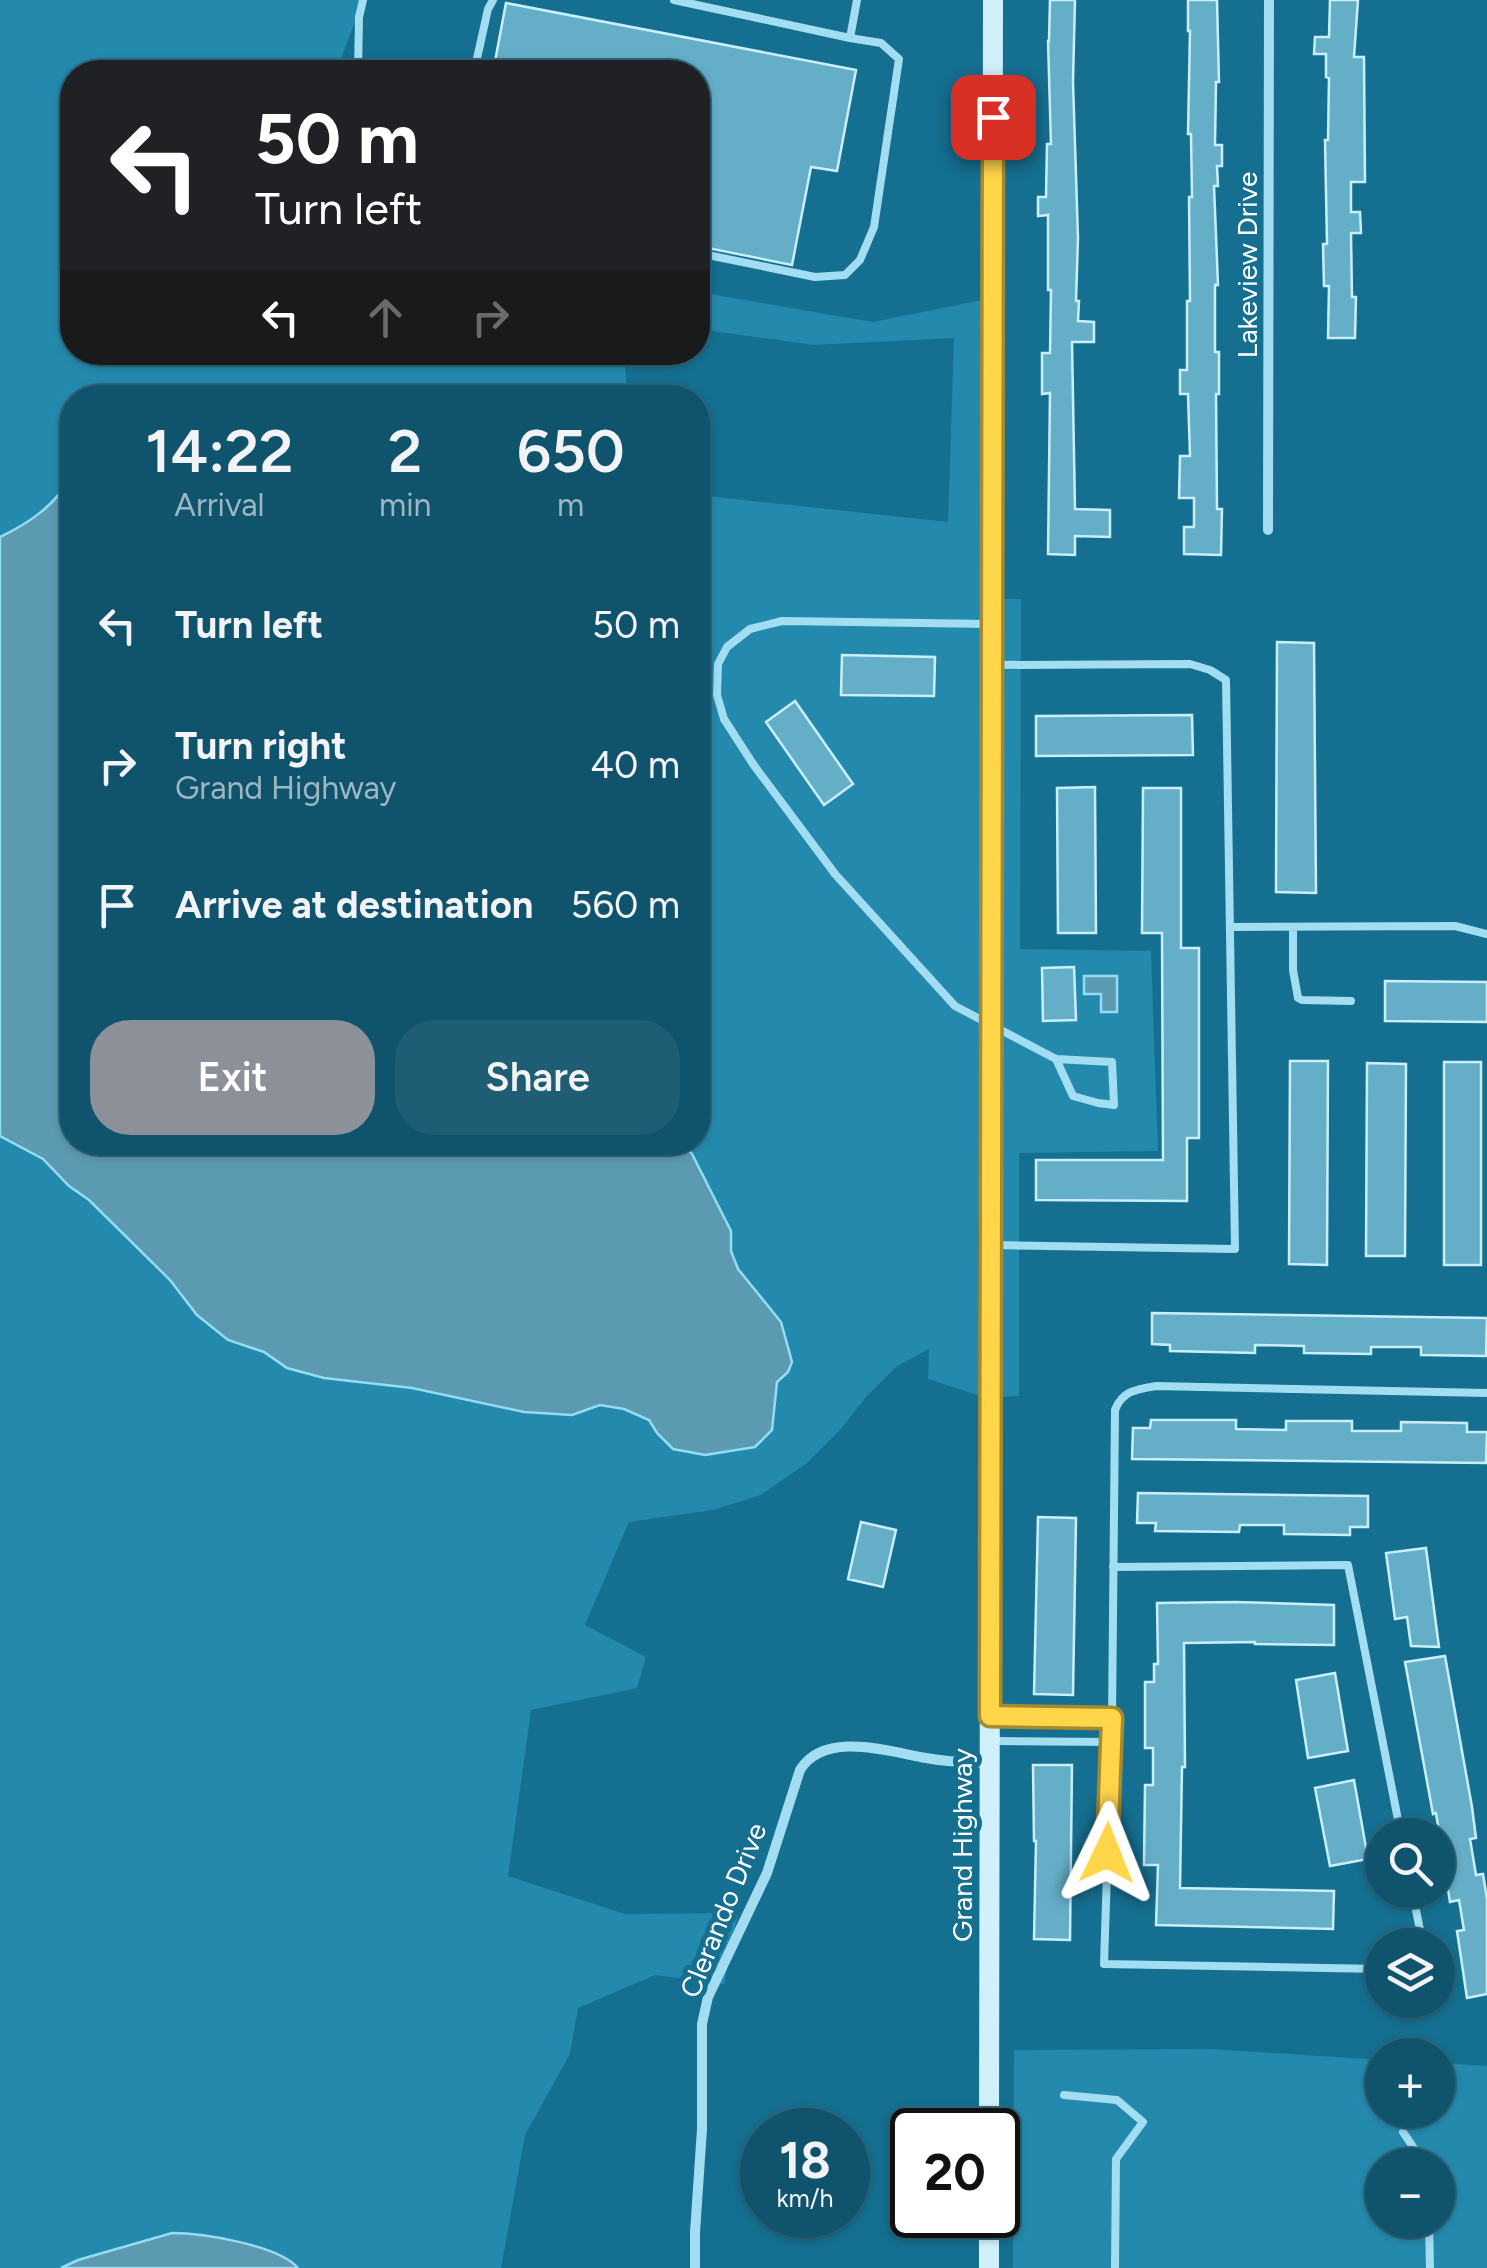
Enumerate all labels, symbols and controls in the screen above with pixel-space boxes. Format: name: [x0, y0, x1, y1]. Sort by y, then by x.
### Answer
pin: [951, 75, 1036, 160]
icon: arrive: [966, 90, 1021, 145]
text: 50 m: [255, 96, 419, 181]
icon: left: [90, 100, 220, 230]
street label: Lakeview Drive: [1230, 172, 1264, 358]
text: Turn left: [255, 181, 422, 235]
icon: left: [253, 290, 308, 345]
icon: ahead: [358, 290, 413, 345]
icon: right: [463, 290, 518, 345]
text: 14:22: [145, 415, 294, 487]
text: 2: [388, 415, 422, 487]
text: 650: [517, 415, 625, 487]
text: Arrival: [174, 486, 265, 524]
text: min: [379, 486, 431, 524]
text: m: [557, 486, 584, 524]
icon: left: [90, 598, 145, 653]
text: Turn left: [175, 602, 323, 648]
text: 50 m: [592, 602, 680, 648]
text: Turn right: [175, 723, 347, 769]
icon: right: [90, 738, 145, 793]
text: 40 m: [590, 742, 680, 788]
text: Grand Highway: [175, 769, 396, 807]
icon: arrive: [90, 878, 145, 933]
text: Arrive at destination: [175, 882, 533, 928]
text: 560 m: [571, 882, 680, 928]
button: Exit: [90, 1020, 375, 1135]
button: Share: [395, 1020, 680, 1135]
street label: Grand Highway: [945, 1748, 979, 1942]
position arrow: [1055, 1801, 1159, 1905]
street label: Clerando Drive: [673, 1818, 773, 2002]
map controls: [1365, 1818, 1455, 2238]
button: search: [1365, 1818, 1455, 1908]
button: layers: [1365, 1928, 1455, 2018]
button: +: [1365, 2038, 1455, 2128]
speed limit sign: 20: [890, 2108, 1020, 2238]
text: 18: [779, 2130, 831, 2191]
button: −: [1365, 2148, 1455, 2238]
text: km/h: [776, 2183, 834, 2213]

